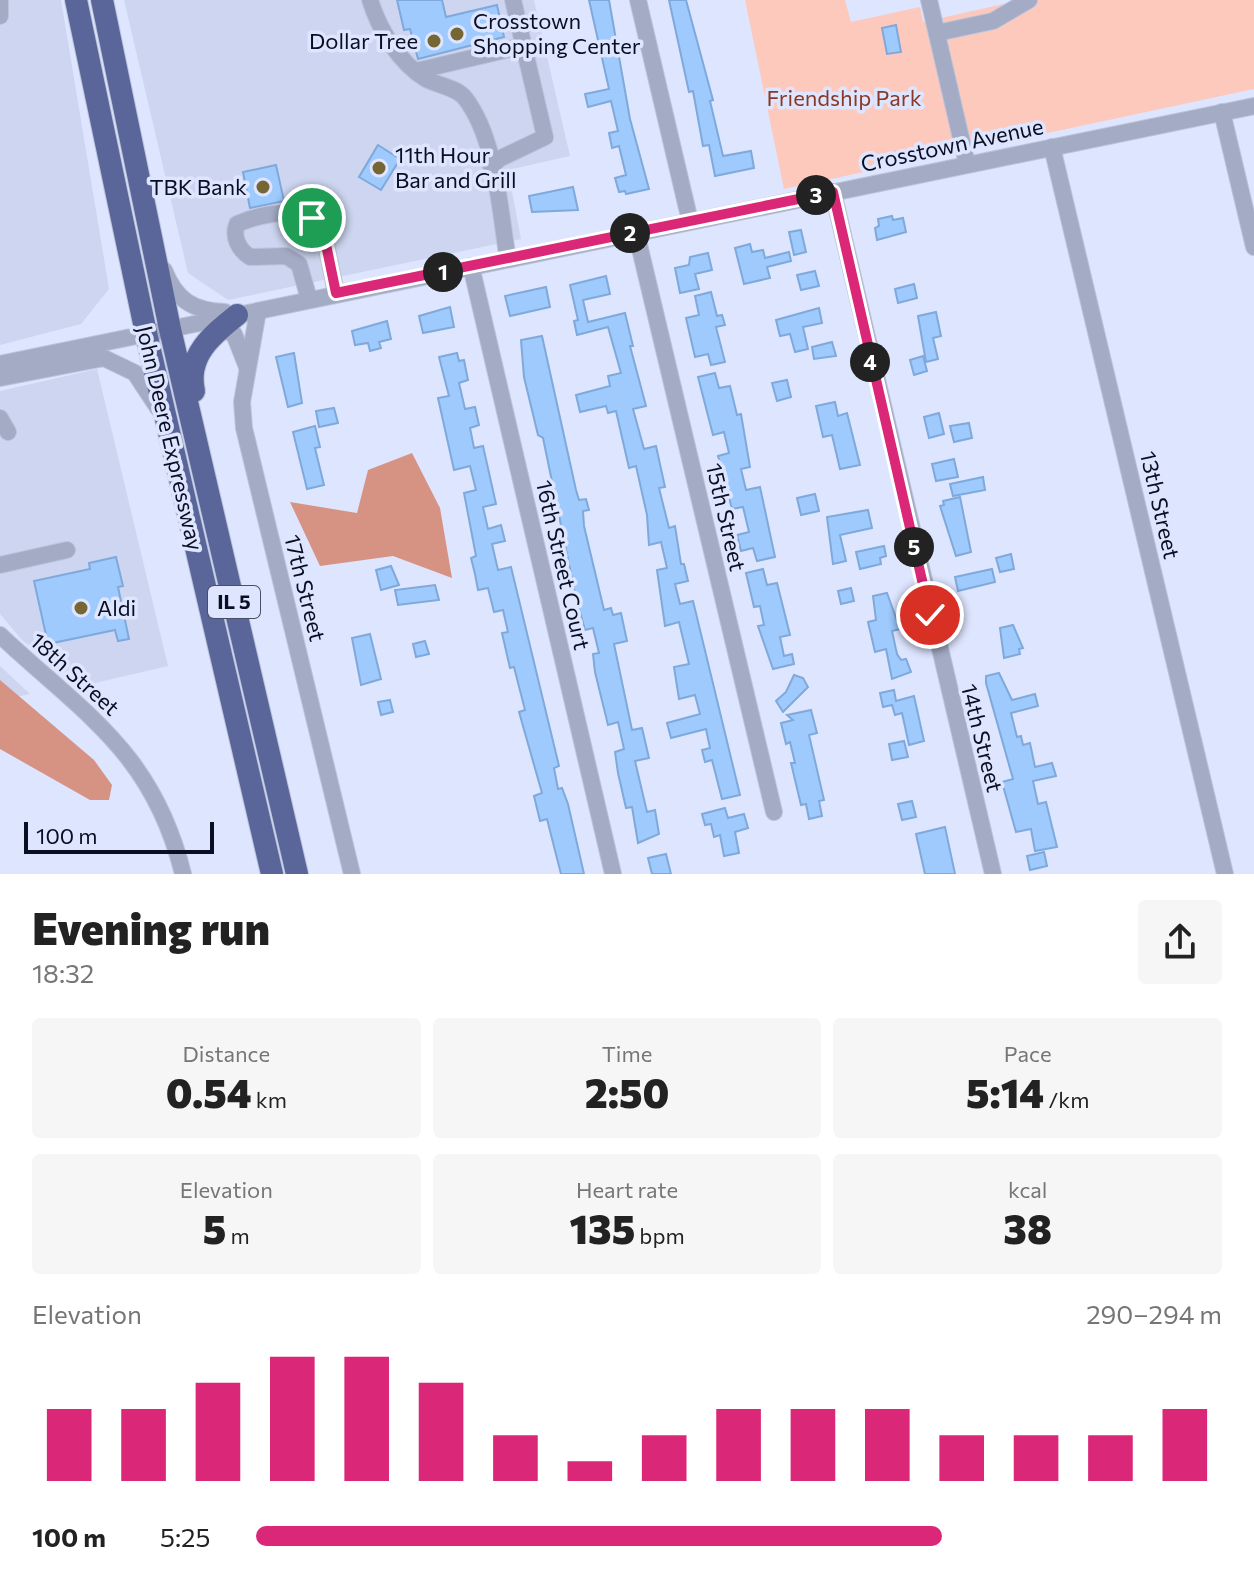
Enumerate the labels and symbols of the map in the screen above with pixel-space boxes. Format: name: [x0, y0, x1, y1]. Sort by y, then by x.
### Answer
place label: Crosstown Shopping Center: [473, 7, 641, 59]
marker: Crosstown Shopping Center: [448, 25, 466, 43]
place label: Dollar Tree: [309, 27, 418, 54]
marker: Dollar Tree: [425, 32, 443, 50]
park label: Friendship Park: [766, 84, 922, 111]
street label: Crosstown Avenue: [858, 112, 1046, 177]
place label: 11th Hour Bar and Grill: [395, 141, 516, 193]
marker: 11th Hour Bar and Grill: [370, 159, 388, 177]
place label: TBK Bank: [149, 173, 247, 200]
pin: 3: [796, 175, 836, 215]
marker: TBK Bank: [254, 178, 272, 196]
pin: [278, 184, 346, 252]
pin: 2: [610, 213, 650, 253]
pin: 1: [423, 252, 463, 292]
street label: John Deere Expressway: [131, 323, 210, 553]
pin: 4: [850, 342, 890, 382]
street label: 13th Street: [1135, 448, 1186, 562]
street label: 15th Street: [701, 460, 752, 574]
street label: 16th Street Court: [531, 477, 596, 652]
pin: 5: [894, 527, 934, 567]
street label: 17th Street: [279, 532, 332, 644]
pin: [896, 581, 964, 649]
road number: IL 5: [208, 586, 260, 618]
place label: Aldi: [97, 594, 136, 621]
marker: Aldi: [72, 599, 90, 617]
street label: 18th Street: [25, 627, 126, 721]
street label: 14th Street: [956, 681, 1009, 795]
scale bar: [24, 818, 214, 854]

